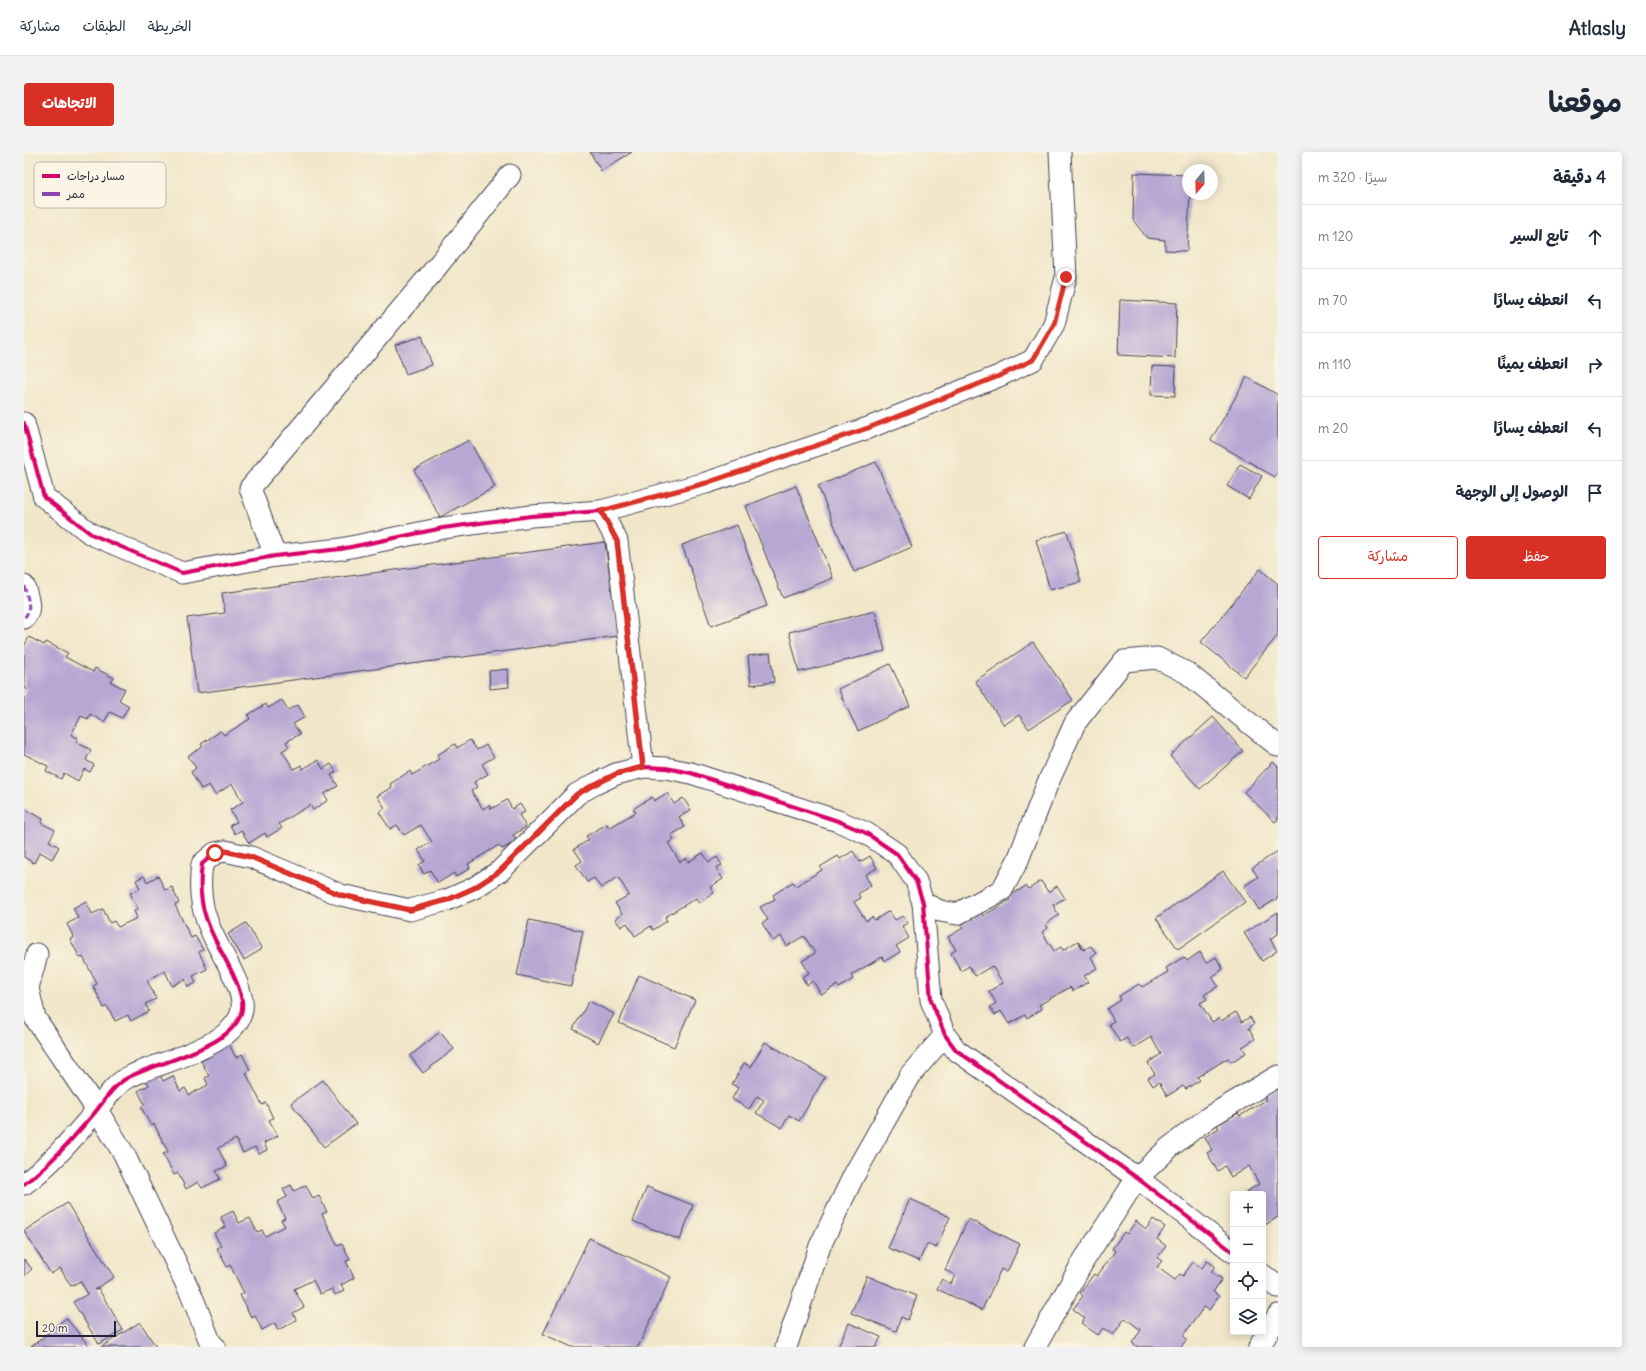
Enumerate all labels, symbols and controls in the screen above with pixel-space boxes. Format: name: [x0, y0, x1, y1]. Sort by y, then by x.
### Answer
text: Atlasly: [1569, 16, 1626, 40]
text: مشاركة: [20, 17, 60, 35]
text: الطبقات: [82, 17, 126, 35]
text: الخريطة: [148, 17, 191, 35]
button: الاتجاهات: [24, 83, 114, 126]
text: موقعنا: [1548, 84, 1622, 120]
legend: [34, 162, 166, 208]
north arrow: [1182, 164, 1218, 200]
text: 4 دقيقة: [1553, 166, 1606, 188]
text: مسار دراجات: [67, 169, 125, 183]
text: سيرًا · 320 m: [1318, 169, 1387, 186]
text: ممر: [66, 187, 85, 201]
text: تابع السير: [1511, 226, 1568, 245]
icon: ahead: [1584, 226, 1606, 248]
text: 120 m: [1318, 228, 1353, 245]
route end: [1057, 268, 1075, 286]
text: انعطف يسارًا: [1494, 290, 1568, 309]
icon: left: [1584, 290, 1606, 312]
text: 70 m: [1318, 292, 1347, 309]
text: انعطف يمينًا: [1497, 354, 1568, 373]
icon: right: [1584, 354, 1606, 376]
text: 110 m: [1318, 356, 1351, 373]
text: انعطف يسارًا: [1494, 418, 1568, 437]
icon: left: [1584, 418, 1606, 440]
text: 20 m: [1318, 420, 1348, 437]
text: الوصول إلى الوجهة: [1455, 482, 1568, 501]
icon: arrive: [1584, 482, 1606, 504]
button: مشاركة: [1318, 536, 1458, 579]
button: حفظ: [1466, 536, 1606, 579]
route start: [206, 844, 224, 862]
map controls: [1230, 1191, 1266, 1335]
button: +: [1230, 1191, 1266, 1227]
button: −: [1230, 1227, 1266, 1263]
button: locate: [1230, 1263, 1266, 1299]
button: layers: [1230, 1299, 1266, 1335]
scale bar: [36, 1319, 116, 1338]
text: 20 m: [42, 1321, 68, 1335]

